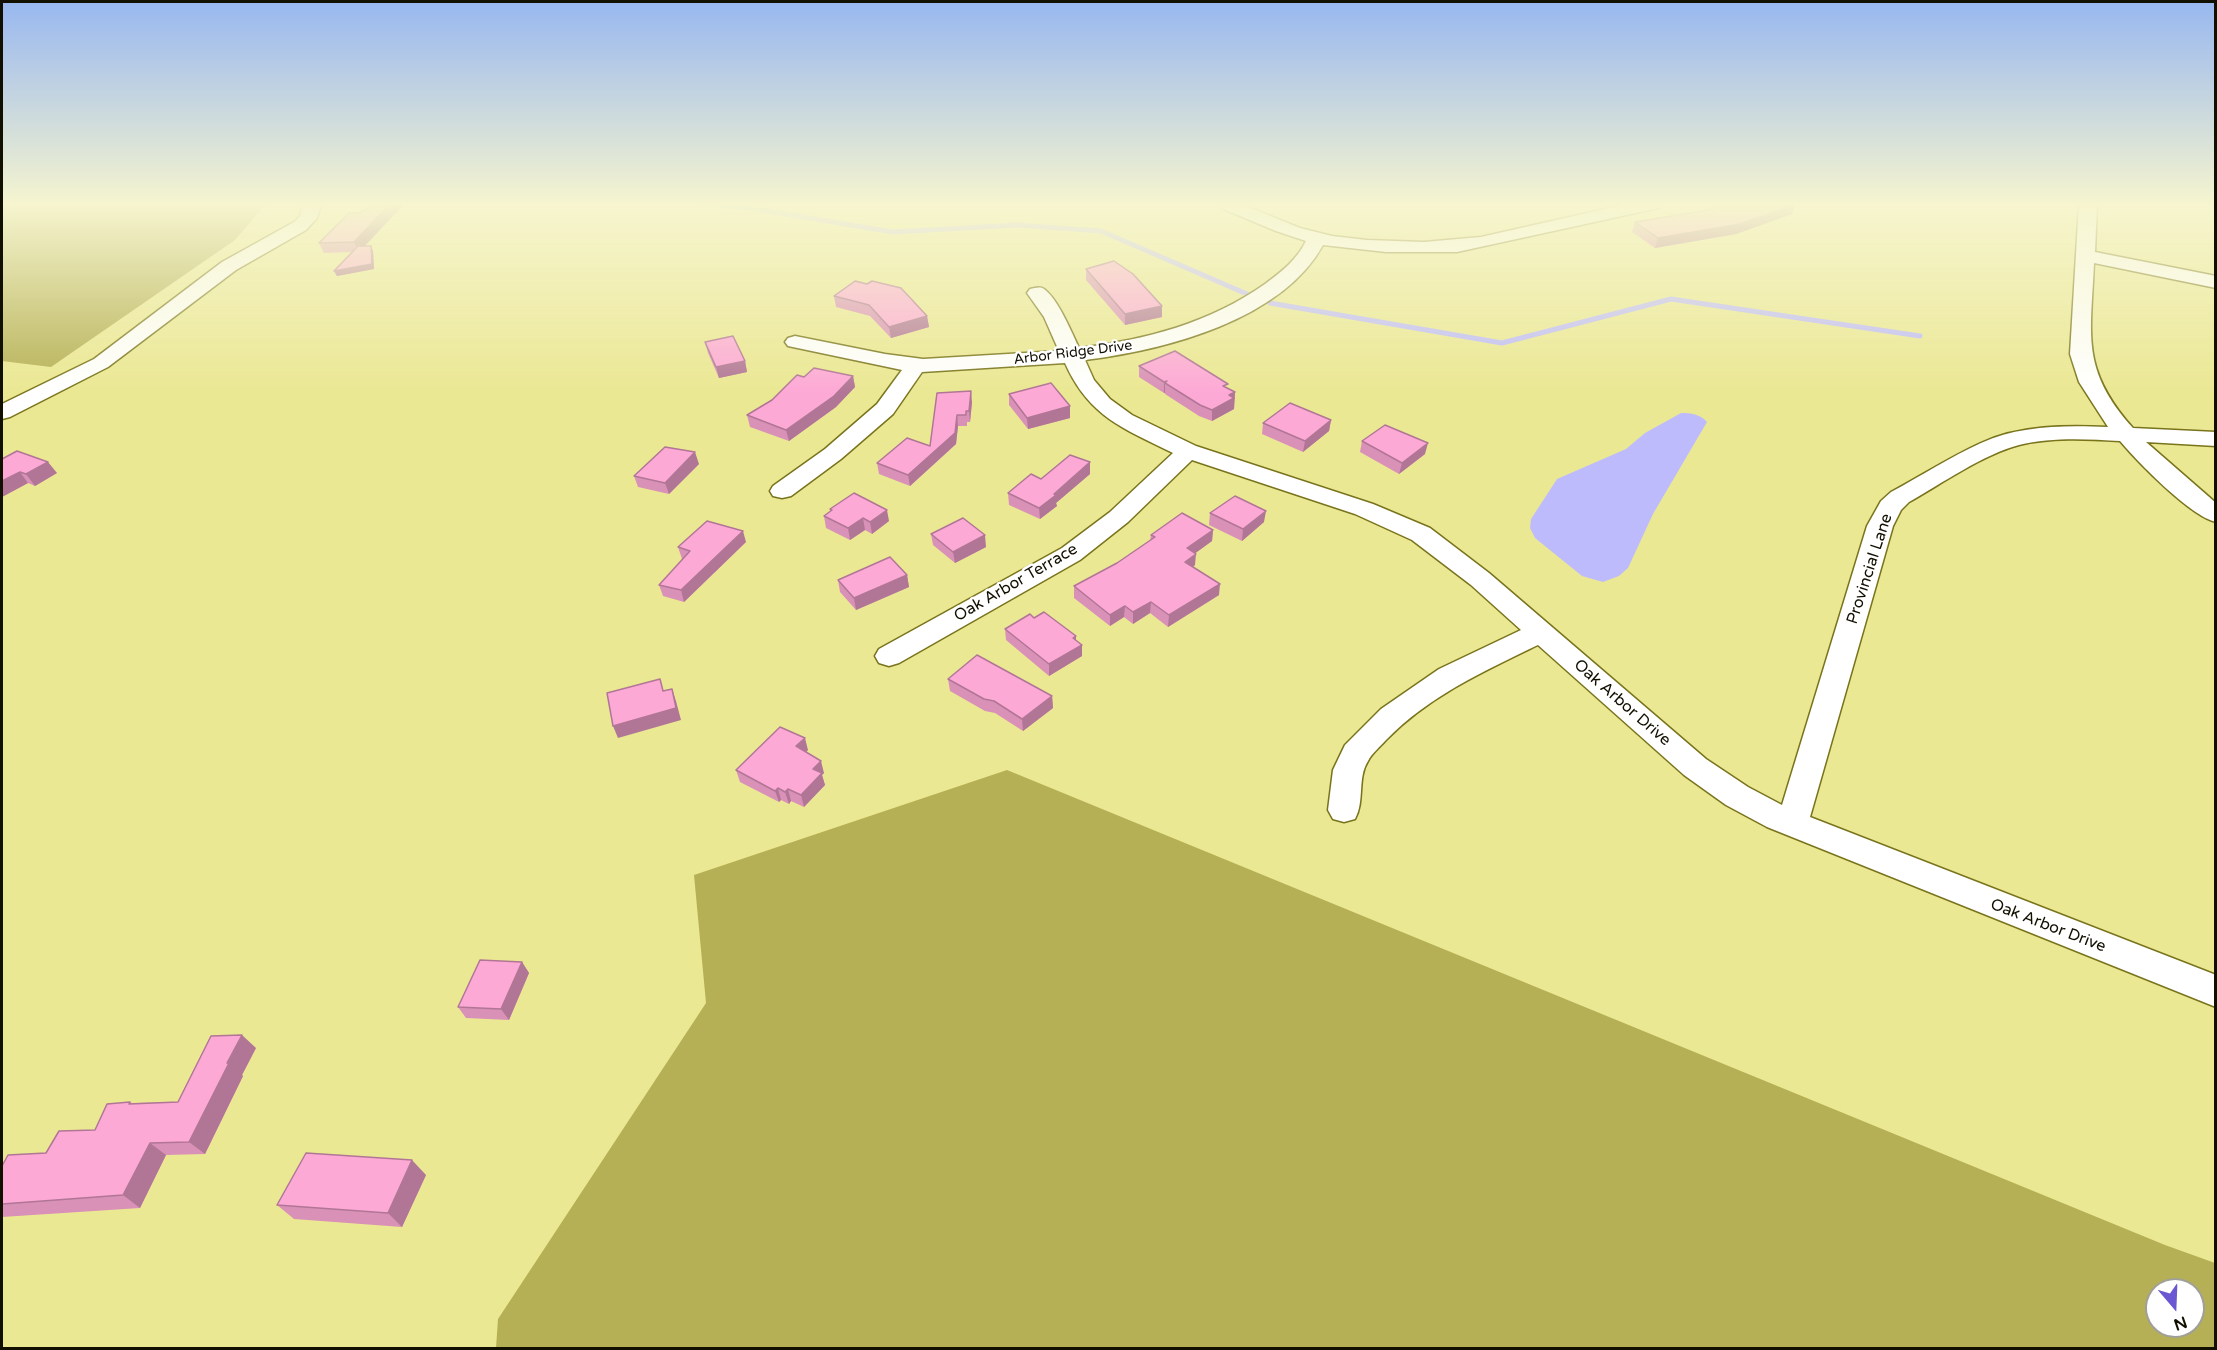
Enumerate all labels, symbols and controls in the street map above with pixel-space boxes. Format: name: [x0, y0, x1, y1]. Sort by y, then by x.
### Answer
street label: Arbor Ridge Drive: [1013, 337, 1133, 369]
street label: Provincial Lane: [1843, 511, 1897, 627]
street label: Oak Arbor Terrace: [951, 540, 1081, 626]
street label: Oak Arbor Drive: [1570, 656, 1674, 750]
street label: Oak Arbor Drive: [1988, 895, 2108, 957]
north arrow: [2145, 1278, 2205, 1338]
text: N: [2171, 1312, 2190, 1335]

